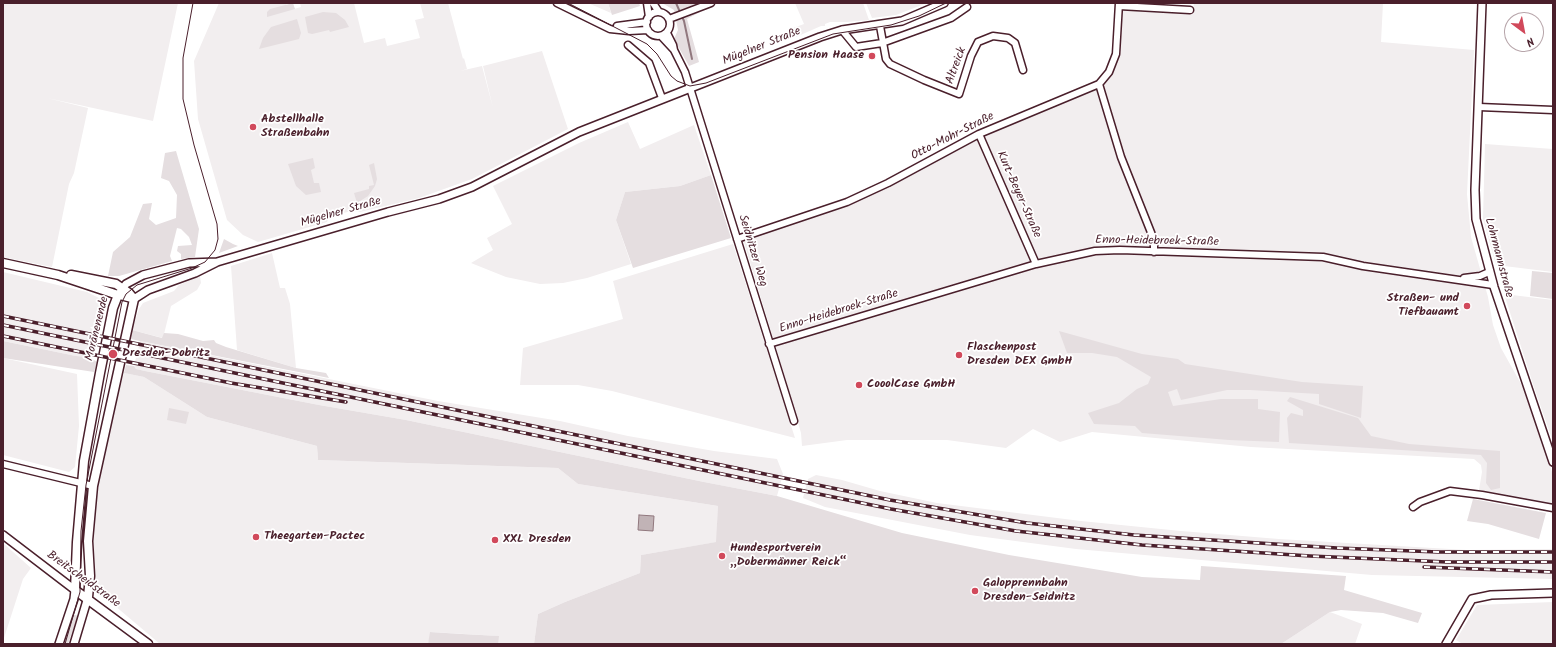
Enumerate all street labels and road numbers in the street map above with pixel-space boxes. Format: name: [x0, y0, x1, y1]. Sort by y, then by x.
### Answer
street label: Mügelner Straße: [721, 25, 803, 69]
street label: Altreick: [944, 46, 970, 86]
street label: Otto-Mohr-Straße: [909, 110, 997, 164]
street label: Kurt-Beyer-Straße: [992, 149, 1044, 241]
street label: Mügelner Straße: [299, 195, 383, 231]
street label: Seidnitzer Weg: [734, 213, 770, 289]
street label: Lohrmannstraße: [1480, 216, 1516, 300]
street label: Enno-Heidebroek-Straße: [1095, 234, 1219, 250]
street label: Enno-Heidebroek-Straße: [778, 287, 900, 337]
street label: Moränenende: [83, 295, 113, 363]
street label: Breitscheidstraße: [43, 548, 123, 612]

